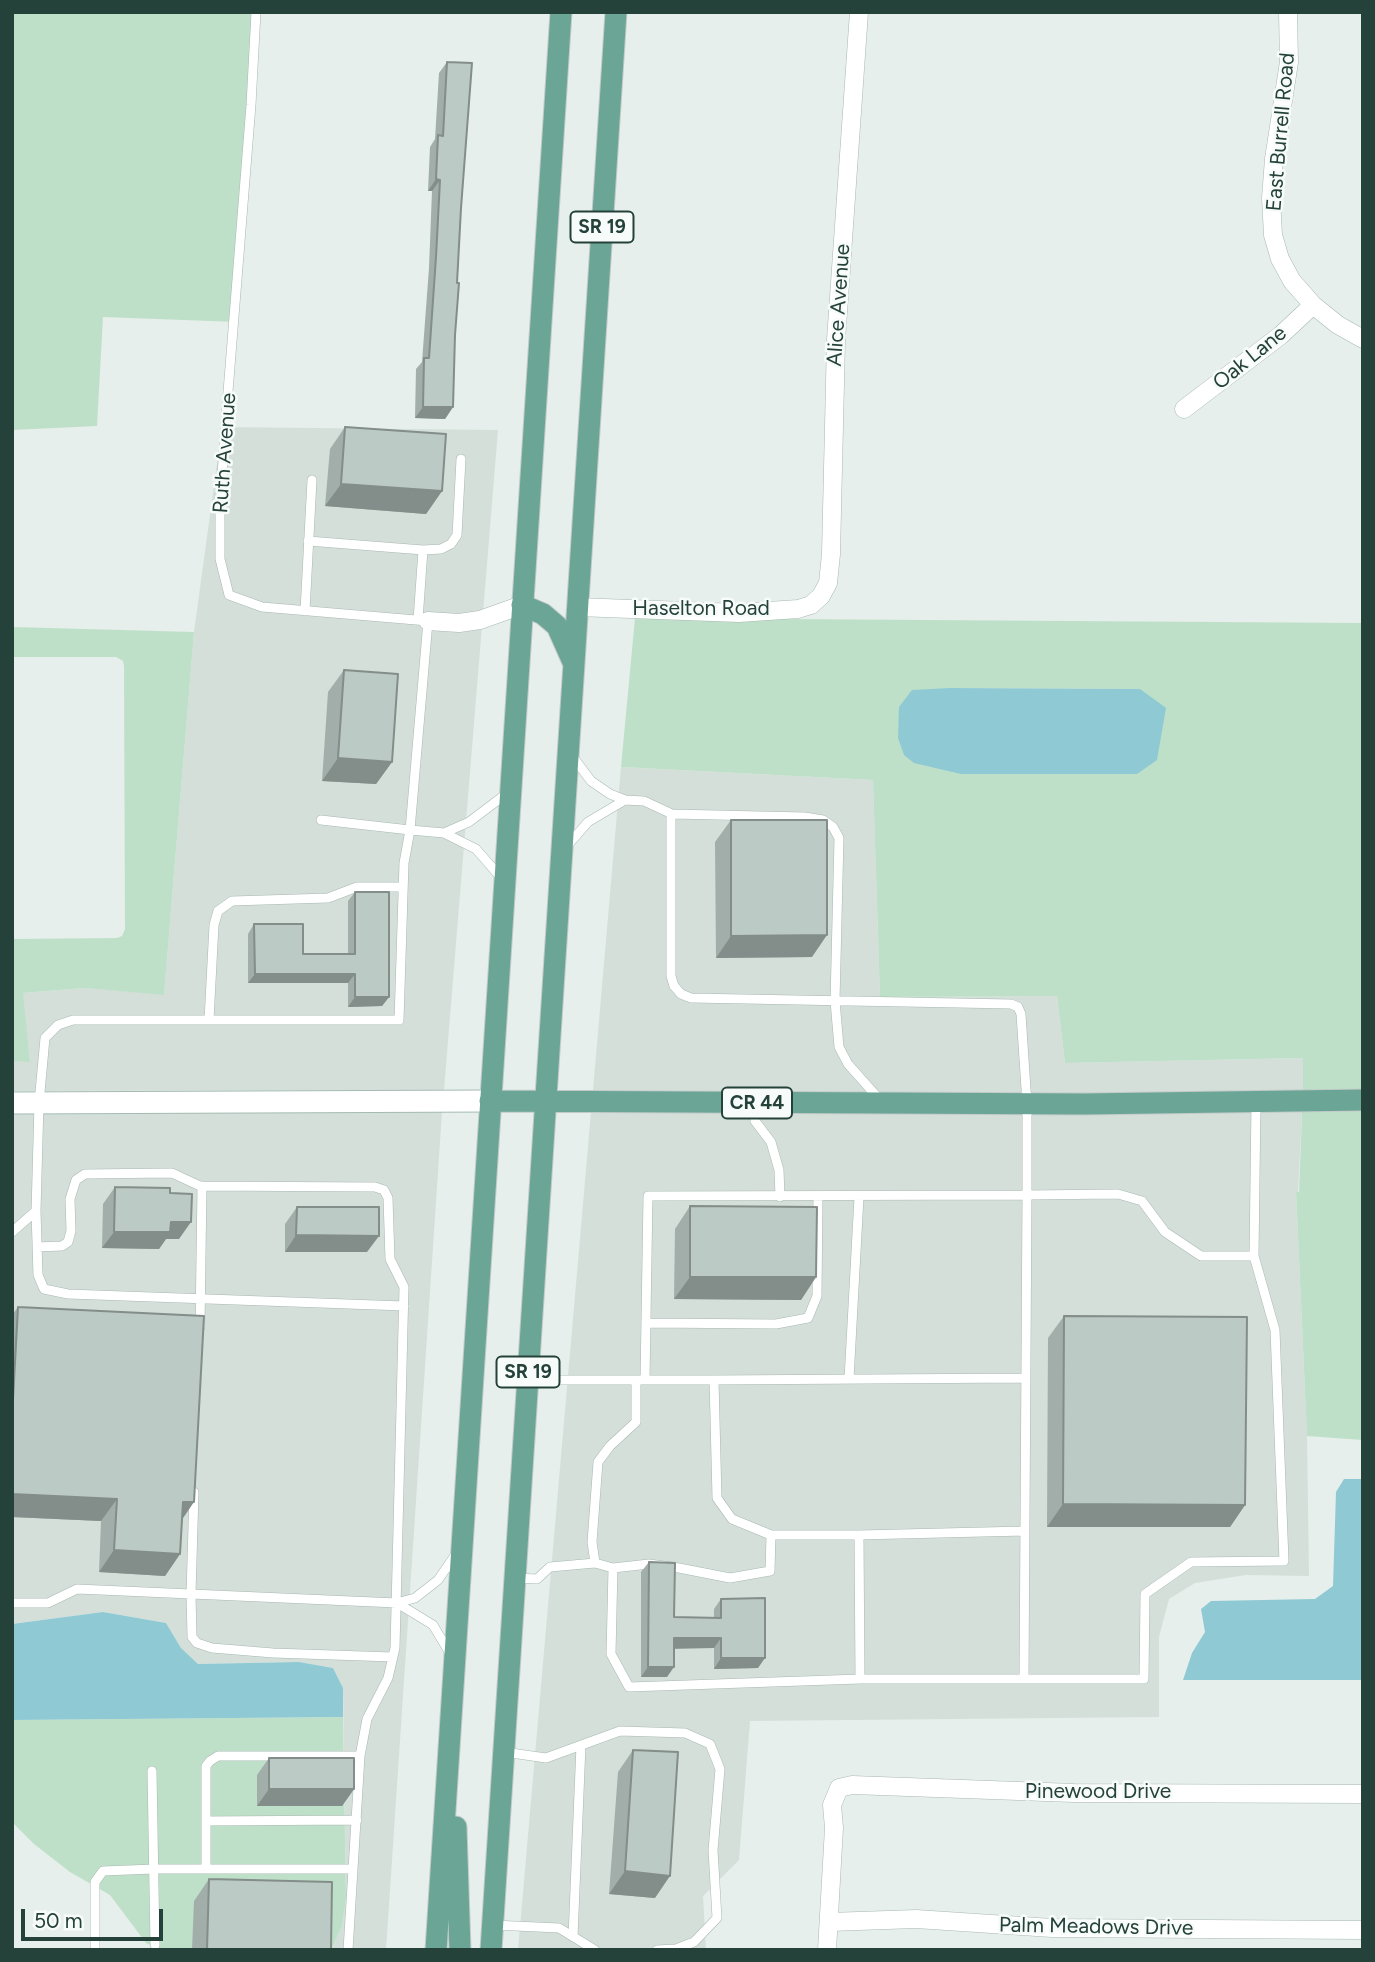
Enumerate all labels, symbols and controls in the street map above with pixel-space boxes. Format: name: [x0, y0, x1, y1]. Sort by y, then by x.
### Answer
street label: East Burrell Road: [1262, 52, 1300, 212]
road number: SR 19: [570, 212, 634, 243]
street label: Alice Avenue: [822, 243, 856, 367]
street label: Oak Lane: [1208, 321, 1292, 395]
street label: Ruth Avenue: [208, 392, 242, 514]
street label: Haselton Road: [632, 596, 770, 622]
road number: CR 44: [722, 1088, 792, 1119]
road number: SR 19: [496, 1356, 560, 1388]
street label: Pinewood Drive: [1025, 1779, 1171, 1805]
scale bar: [24, 1896, 166, 1940]
text: 50 m: [34, 1908, 83, 1933]
street label: Palm Meadows Drive: [999, 1913, 1193, 1941]

